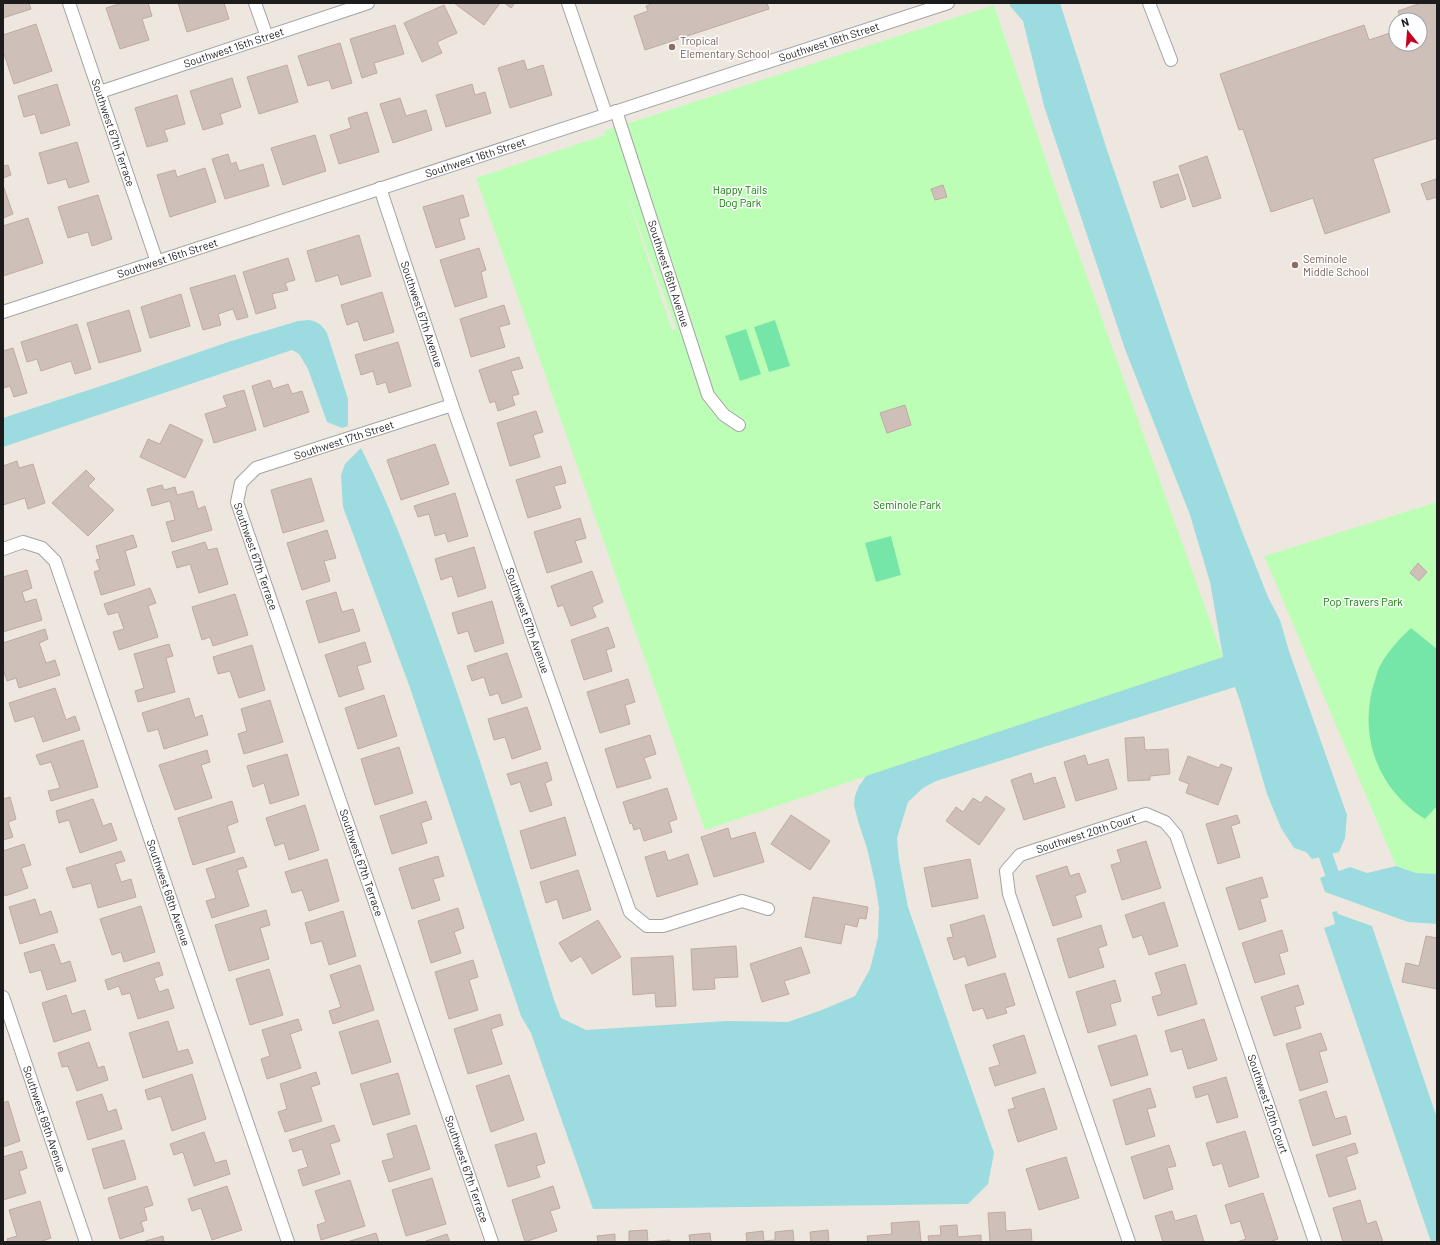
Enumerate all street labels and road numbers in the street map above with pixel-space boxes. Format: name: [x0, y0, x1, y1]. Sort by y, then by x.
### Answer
street label: Southwest 16th Street: [777, 19, 881, 64]
street label: Southwest 15th Street: [182, 24, 286, 70]
street label: Southwest 67th Terrace: [89, 77, 138, 188]
street label: Southwest 16th Street: [423, 135, 527, 180]
street label: Southwest 66th Avenue: [646, 218, 693, 329]
street label: Southwest 16th Street: [115, 235, 219, 280]
street label: Southwest 67th Avenue: [399, 259, 446, 369]
street label: Southwest 17th Street: [292, 417, 395, 462]
street label: Southwest 67th Terrace: [232, 501, 281, 612]
street label: Southwest 67th Avenue: [504, 566, 553, 675]
street label: Southwest 67th Terrace: [337, 807, 386, 918]
street label: Southwest 20th Court: [1034, 811, 1137, 855]
street label: Southwest 68th Avenue: [145, 837, 193, 948]
street label: Southwest 20th Court: [1245, 1052, 1291, 1155]
street label: Southwest 69th Avenue: [21, 1064, 69, 1174]
street label: Southwest 67th Terrace: [443, 1113, 492, 1224]

